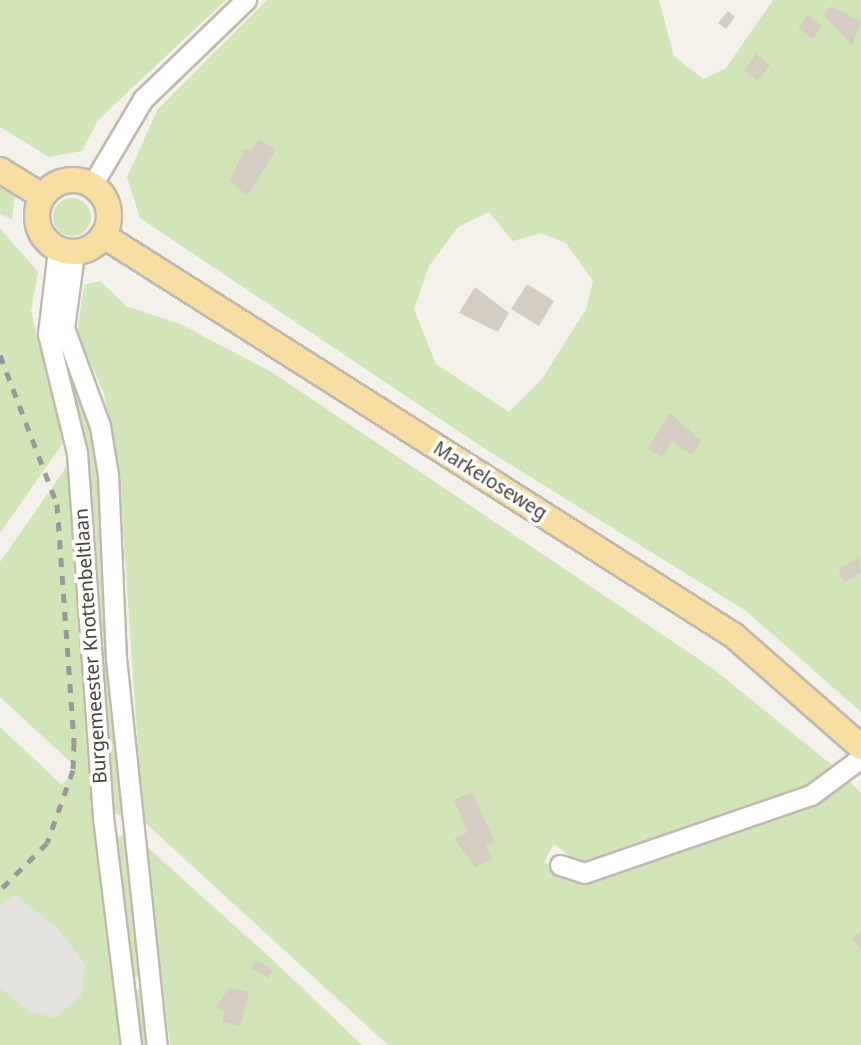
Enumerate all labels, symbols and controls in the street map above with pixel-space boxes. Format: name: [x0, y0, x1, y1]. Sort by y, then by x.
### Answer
street label: Markeloseweg: [429, 437, 551, 525]
street label: Burgemeester Knottenbeltlaan: [70, 507, 112, 785]

